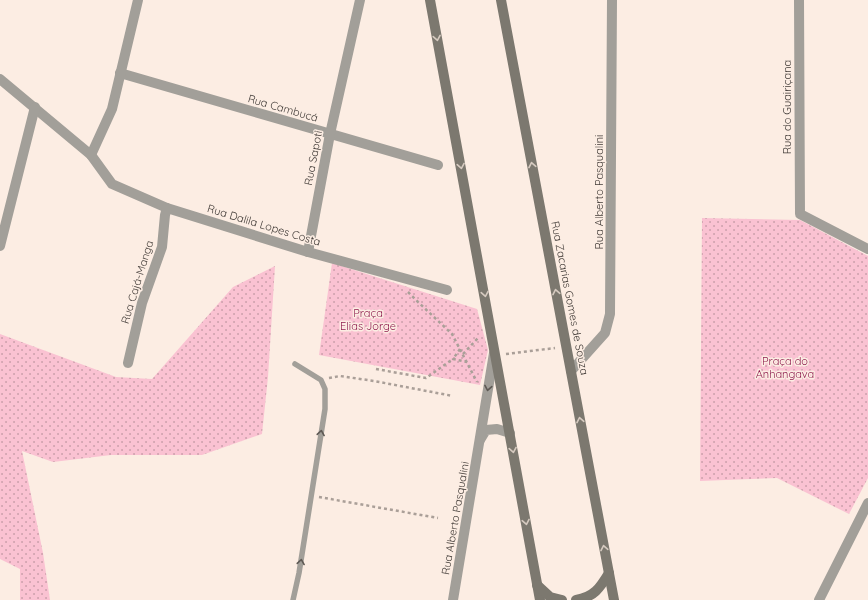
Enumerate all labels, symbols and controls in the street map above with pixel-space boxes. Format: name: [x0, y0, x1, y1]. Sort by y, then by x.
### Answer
one-way arrow: [433, 35, 441, 41]
street label: Rua do Guairiçana: [780, 60, 794, 154]
street label: Rua Cambucá: [246, 91, 320, 125]
street label: Rua Sapoti: [301, 129, 325, 187]
street label: Rua Alberto Pasqualini: [592, 135, 606, 249]
one-way arrow: [529, 162, 537, 168]
one-way arrow: [456, 163, 465, 169]
street label: Rua Dalila Lopes Costa: [206, 201, 322, 249]
street label: Rua Zacarias Gomes de Souza: [548, 220, 592, 376]
street label: Rua Cajá-Manga: [118, 239, 156, 325]
one-way arrow: [553, 289, 561, 296]
one-way arrow: [480, 291, 488, 297]
park label: Praça Elias Jorge: [340, 306, 396, 333]
park label: Praça do Anhangava: [756, 354, 814, 381]
one-way arrow: [485, 385, 493, 392]
one-way arrow: [577, 417, 585, 423]
one-way arrow: [316, 430, 325, 436]
one-way arrow: [508, 446, 516, 453]
street label: Rua Alberto Pasqualini: [438, 460, 472, 576]
one-way arrow: [521, 519, 530, 526]
one-way arrow: [601, 545, 609, 551]
one-way arrow: [296, 559, 305, 565]

